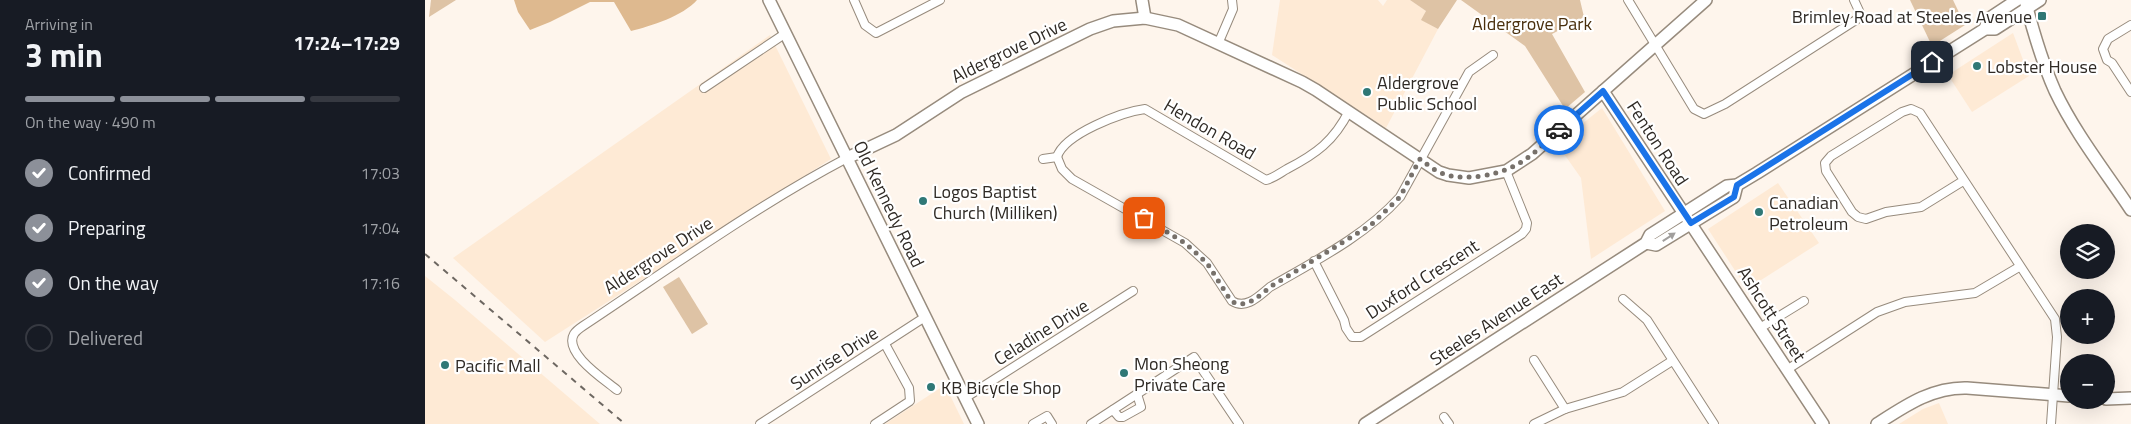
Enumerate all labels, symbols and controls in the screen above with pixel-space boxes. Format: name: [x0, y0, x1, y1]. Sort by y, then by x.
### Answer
place label: Brimley Road at Steeles Avenue: [1792, 3, 2032, 30]
street label: Aldergrove Drive: [947, 10, 1071, 90]
park label: Aldergrove Park: [1472, 10, 1592, 37]
marker: Brimley Road at Steeles Avenue: [2036, 10, 2048, 22]
text: Arriving in: [25, 12, 93, 36]
text: 17:24–17:29: [293, 28, 400, 57]
text: 3 min: [25, 31, 103, 79]
pin: [1911, 41, 1953, 83]
icon: home: [1918, 48, 1946, 76]
place label: Lobster House: [1987, 53, 2097, 80]
marker: Lobster House: [1971, 60, 1983, 72]
place label: Aldergrove Public School: [1377, 69, 1477, 117]
marker: Aldergrove Public School: [1361, 86, 1373, 98]
street label: Hendon Road: [1159, 92, 1261, 166]
street label: Fenton Road: [1620, 95, 1696, 191]
courier: [1534, 105, 1584, 155]
text: On the way · 490 m: [25, 110, 156, 134]
icon: car: [1545, 116, 1573, 144]
street label: Old Kennedy Road: [847, 136, 931, 272]
text: Confirmed: [68, 158, 151, 187]
icon: check: [25, 159, 53, 187]
text: 17:03: [361, 161, 400, 185]
place label: Logos Baptist Church (Milliken): [933, 178, 1057, 226]
place label: Canadian Petroleum: [1769, 189, 1848, 237]
marker: Logos Baptist Church (Milliken): [917, 195, 929, 207]
pin: [1123, 197, 1165, 239]
icon: bag: [1130, 204, 1158, 232]
marker: Canadian Petroleum: [1753, 206, 1765, 218]
street label: Aldergrove Drive: [598, 210, 718, 300]
text: Preparing: [68, 213, 145, 242]
icon: check: [25, 214, 53, 242]
text: 17:04: [361, 216, 400, 240]
map controls: [2060, 224, 2115, 409]
button: layers: [2060, 224, 2115, 279]
street label: Duxford Crescent: [1360, 232, 1484, 326]
one-way arrow: [1662, 232, 1675, 241]
street label: Ashcott Street: [1731, 261, 1813, 368]
street label: Steeles Avenue East: [1424, 265, 1568, 372]
text: On the way: [68, 268, 159, 297]
icon: check: [25, 269, 53, 297]
text: 17:16: [361, 271, 400, 295]
button: +: [2060, 289, 2115, 344]
street label: Celadine Drive: [988, 292, 1094, 372]
street label: Sunrise Drive: [785, 319, 883, 397]
text: Delivered: [68, 323, 143, 352]
place label: Mon Sheong Private Care: [1134, 350, 1229, 398]
place label: Pacific Mall: [455, 352, 541, 379]
button: −: [2060, 354, 2115, 409]
marker: Pacific Mall: [439, 359, 451, 371]
marker: Mon Sheong Private Care: [1118, 367, 1130, 379]
place label: KB Bicycle Shop: [941, 374, 1061, 401]
marker: KB Bicycle Shop: [925, 381, 937, 393]

